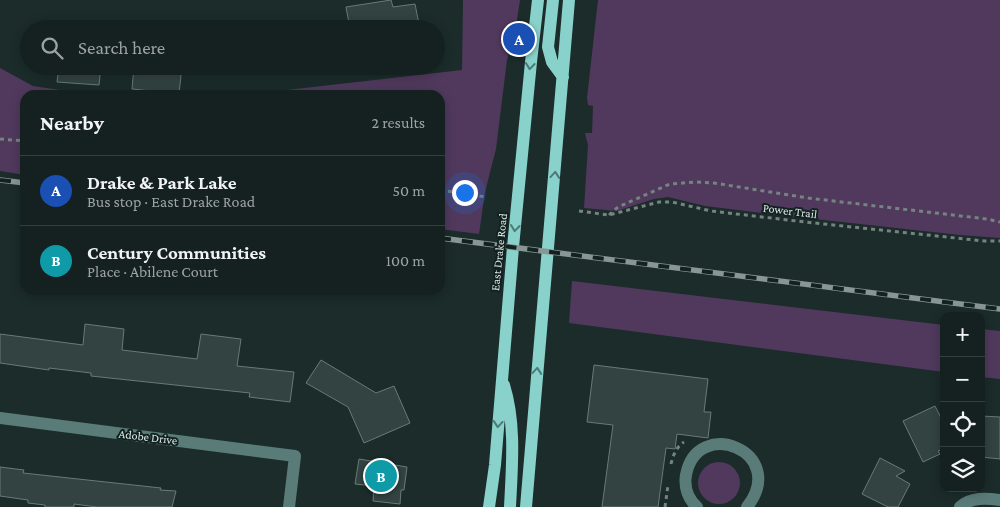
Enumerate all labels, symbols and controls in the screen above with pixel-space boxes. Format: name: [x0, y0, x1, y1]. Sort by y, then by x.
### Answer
search box: [20, 20, 445, 75]
pin: A: [503, 20, 535, 58]
icon: search: [38, 34, 66, 62]
text: Search here: [78, 37, 165, 58]
one-way arrow: [525, 62, 536, 70]
text: Nearby: [40, 111, 104, 135]
text: 2 results: [372, 114, 425, 131]
one-way arrow: [549, 170, 560, 178]
text: Drake & Park Lake: [87, 172, 237, 193]
your location: [452, 180, 478, 206]
text: A: [51, 182, 61, 199]
text: 50 m: [393, 182, 425, 199]
text: Bus stop · East Drake Road: [87, 193, 255, 210]
street label: Power Trail: [762, 201, 818, 221]
street label: East Drake Road: [488, 212, 510, 292]
one-way arrow: [510, 224, 521, 232]
text: Century Communities: [87, 242, 266, 263]
text: B: [51, 252, 61, 269]
text: 100 m: [386, 252, 425, 269]
text: Place · Abilene Court: [87, 263, 218, 280]
map controls: [940, 312, 985, 492]
button: +: [940, 312, 985, 357]
button: −: [940, 357, 985, 402]
one-way arrow: [531, 367, 542, 375]
button: locate: [940, 402, 985, 447]
one-way arrow: [493, 421, 504, 429]
street label: Adobe Drive: [118, 426, 178, 448]
button: layers: [940, 447, 985, 492]
pin: B: [365, 457, 397, 495]

